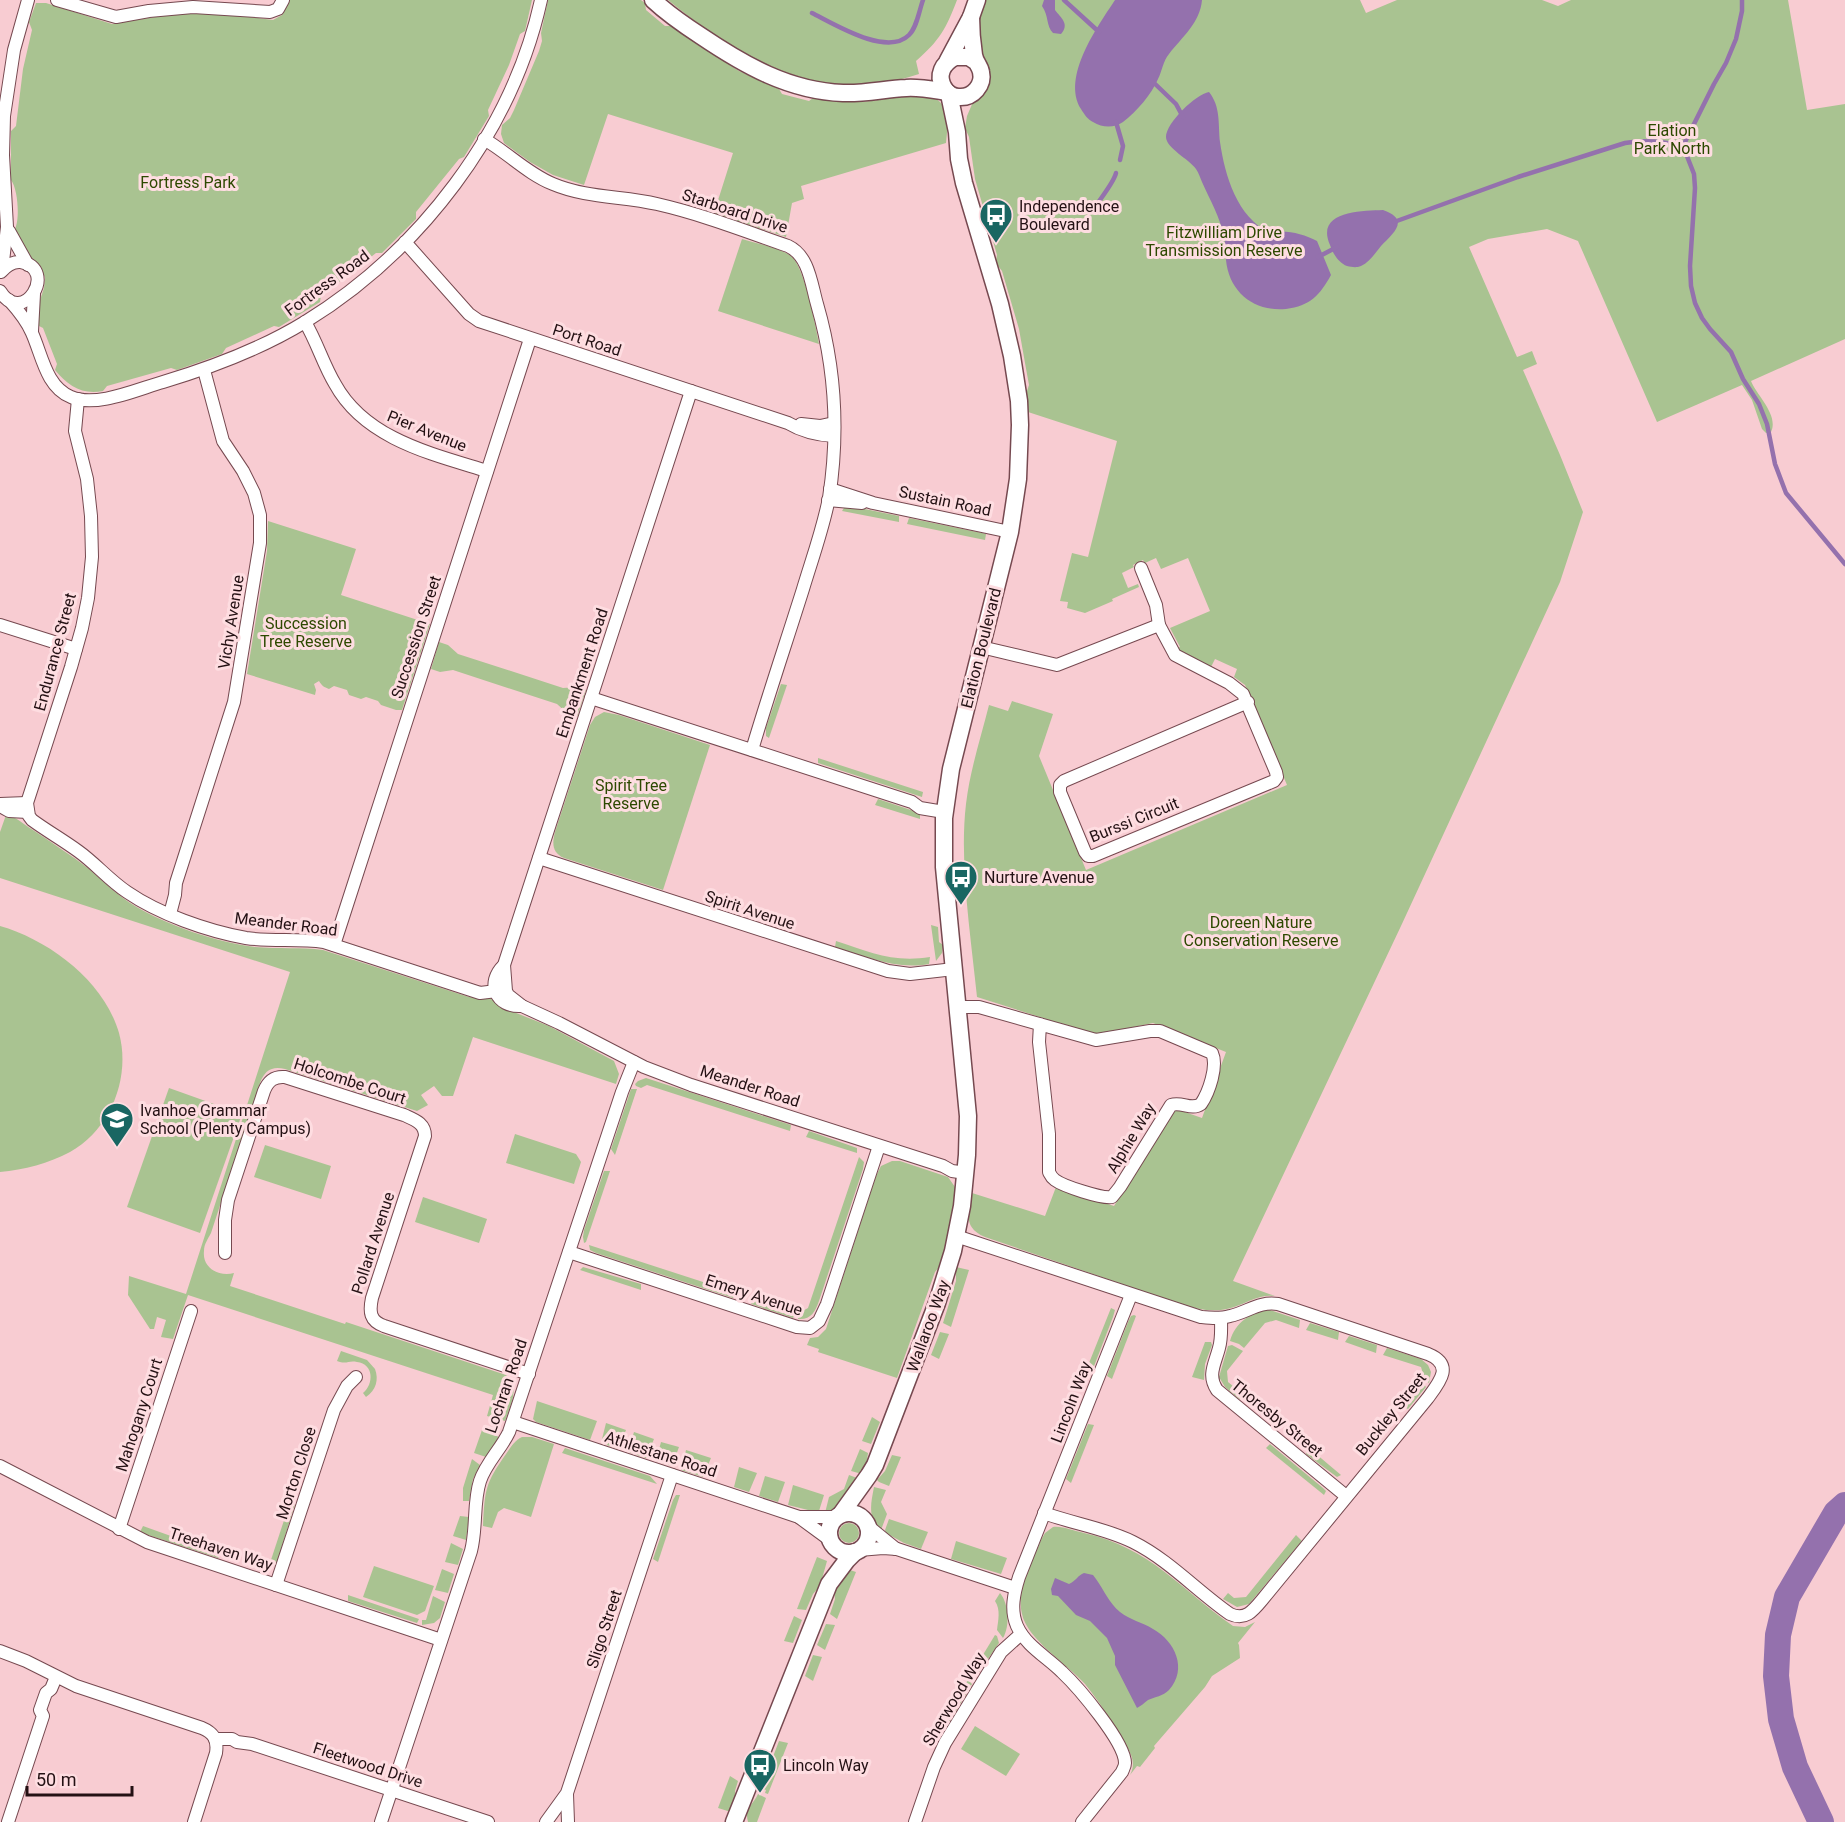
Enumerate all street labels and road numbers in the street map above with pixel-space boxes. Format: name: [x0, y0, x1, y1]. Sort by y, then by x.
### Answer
street label: Starboard Drive: [680, 185, 790, 237]
street label: Fortress Road: [281, 246, 373, 320]
street label: Port Road: [550, 320, 624, 360]
street label: Pier Avenue: [384, 406, 470, 456]
street label: Sustain Road: [897, 482, 993, 520]
street label: Succession Street: [387, 573, 445, 701]
street label: Vichy Avenue: [214, 574, 248, 670]
street label: Elation Boulevard: [957, 586, 1005, 710]
street label: Endurance Street: [30, 591, 80, 713]
street label: Embankment Road: [552, 606, 612, 740]
street label: Burssi Circuit: [1087, 793, 1181, 847]
street label: Spirit Avenue: [703, 887, 797, 933]
street label: Meander Road: [233, 908, 339, 940]
street label: Holcombe Court: [292, 1054, 408, 1108]
street label: Meander Road: [698, 1061, 802, 1111]
street label: Alphie Way: [1103, 1099, 1160, 1177]
street label: Pollard Avenue: [348, 1190, 398, 1296]
street label: Emery Avenue: [703, 1270, 805, 1320]
street label: Wallaroo Way: [903, 1277, 954, 1375]
street label: Lochran Road: [481, 1336, 531, 1436]
street label: Mahogany Court: [112, 1356, 166, 1474]
street label: Lincoln Way: [1047, 1358, 1095, 1445]
street label: Buckley Street: [1352, 1369, 1430, 1459]
street label: Thoresby Street: [1227, 1375, 1327, 1461]
street label: Morton Close: [272, 1424, 320, 1522]
street label: Athlestane Road: [602, 1427, 720, 1481]
street label: Treehaven Way: [167, 1523, 276, 1575]
street label: Sligo Street: [582, 1587, 626, 1671]
street label: Sherwood Way: [919, 1648, 990, 1749]
street label: Fleetwood Drive: [311, 1738, 425, 1792]

